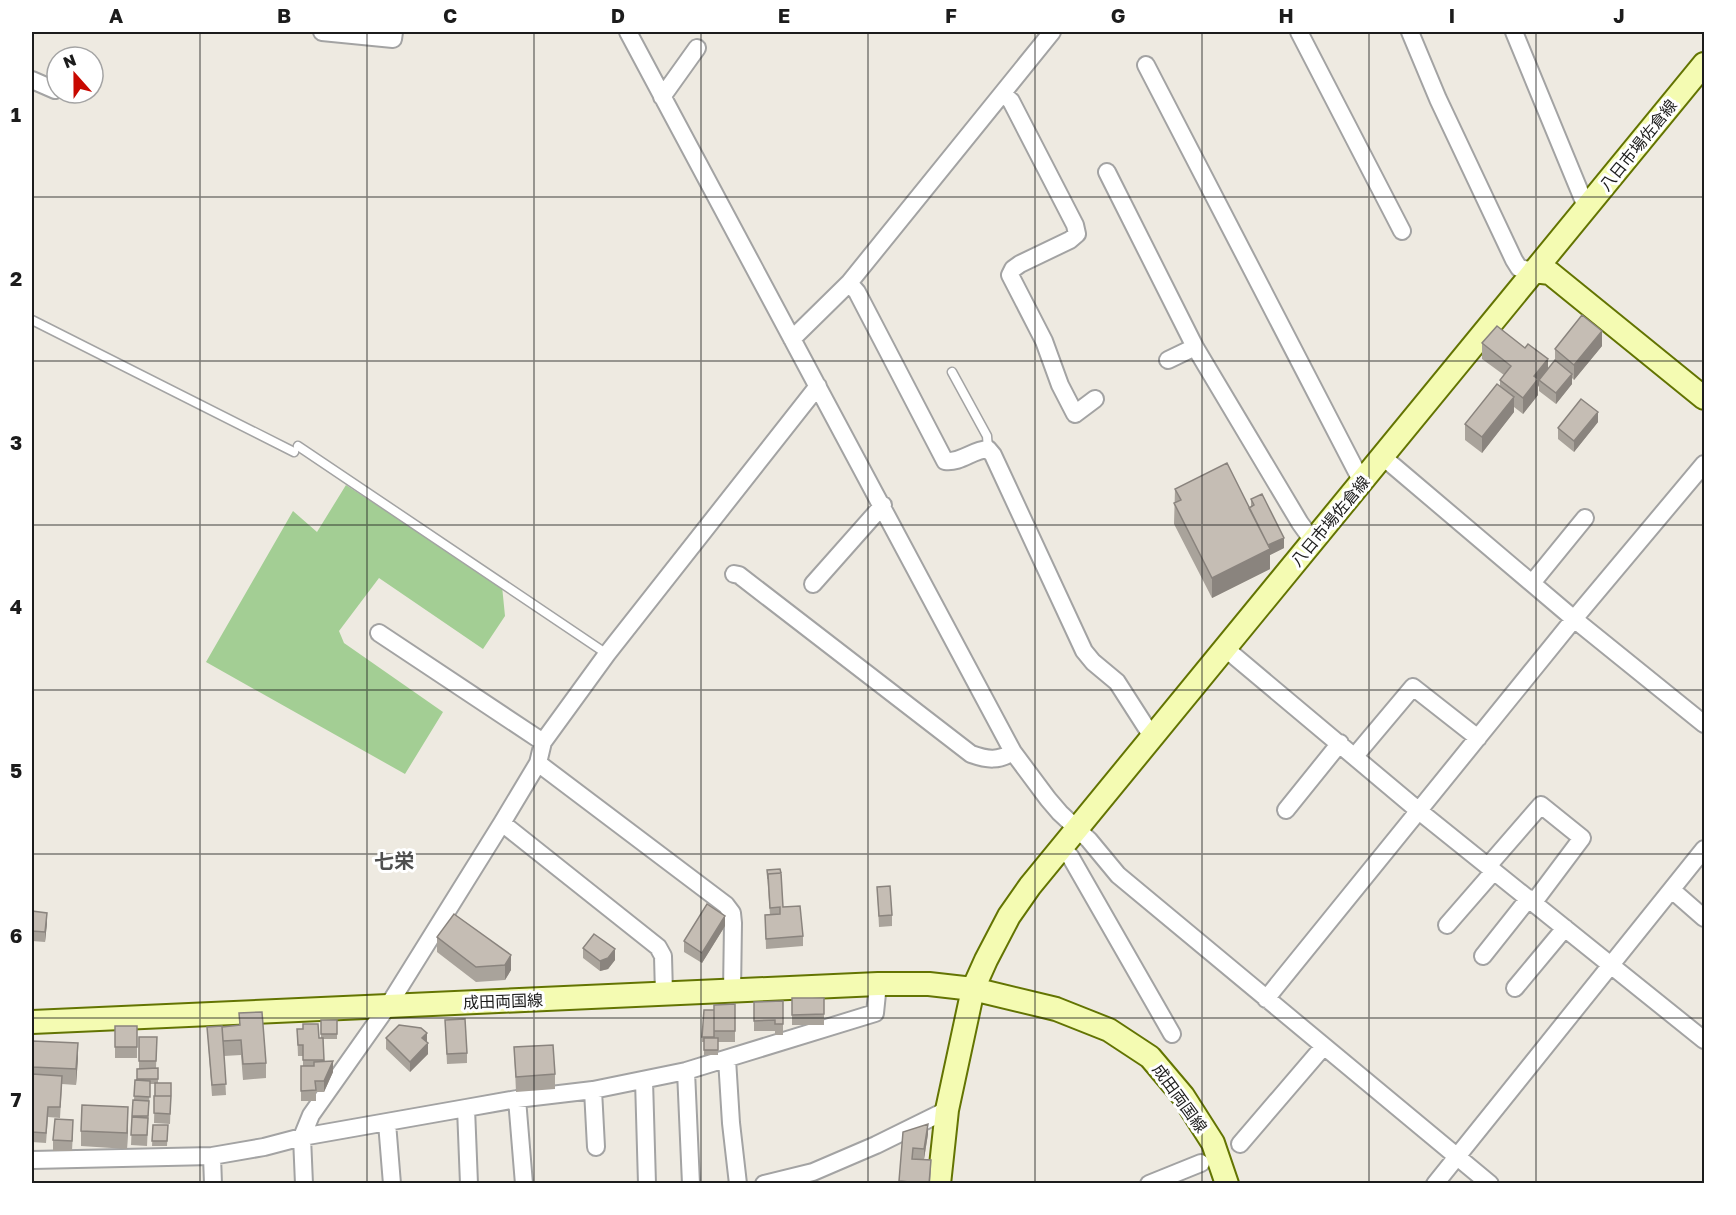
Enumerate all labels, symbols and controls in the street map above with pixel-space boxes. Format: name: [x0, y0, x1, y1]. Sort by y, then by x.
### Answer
text: A: [109, 3, 123, 27]
text: B: [277, 3, 291, 27]
text: C: [443, 3, 457, 27]
text: D: [611, 3, 625, 27]
text: E: [778, 3, 790, 27]
text: F: [945, 3, 957, 27]
text: G: [1111, 3, 1125, 27]
text: H: [1278, 3, 1294, 27]
text: I: [1449, 3, 1455, 27]
text: J: [1613, 3, 1625, 27]
north arrow: [45, 45, 105, 105]
text: N: [60, 49, 79, 73]
street label: 八日市場佐倉線: [1595, 95, 1681, 195]
text: 1: [11, 102, 21, 126]
text: 2: [10, 266, 22, 290]
text: 3: [10, 430, 22, 454]
street label: 八日市場佐倉線: [1286, 472, 1374, 570]
text: 4: [10, 594, 22, 618]
text: 5: [10, 758, 22, 782]
district label: 七栄: [374, 848, 414, 872]
text: 6: [10, 923, 22, 947]
street label: 成田両国線: [463, 990, 543, 1012]
street label: 成田両国線: [1148, 1060, 1212, 1136]
text: 7: [11, 1087, 22, 1111]

